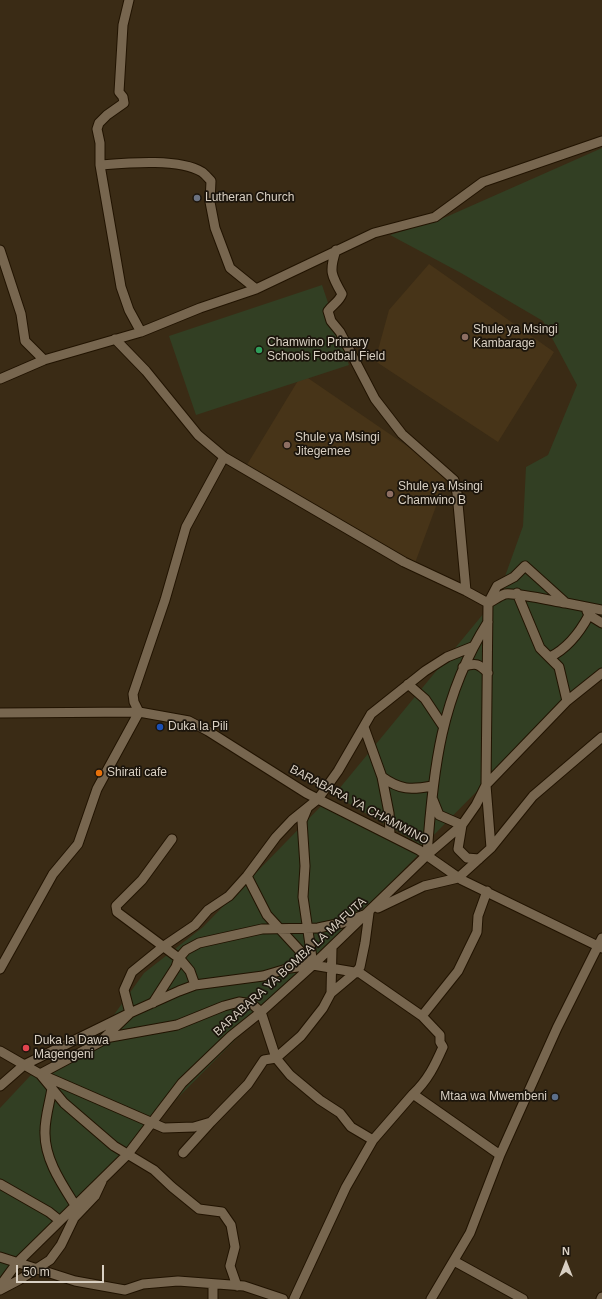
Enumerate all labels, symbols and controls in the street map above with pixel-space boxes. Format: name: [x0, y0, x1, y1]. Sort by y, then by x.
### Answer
place label: Lutheran Church: [205, 191, 294, 205]
marker: Lutheran Church: [192, 193, 202, 203]
place label: Shule ya Msingi Kambarage: [473, 323, 558, 351]
marker: Shule ya Msingi Kambarage: [460, 332, 470, 342]
place label: Chamwino Primary Schools Football Field: [267, 336, 385, 364]
marker: Chamwino Primary Schools Football Field: [254, 345, 264, 355]
place label: Shule ya Msingi Jitegemee: [295, 431, 380, 459]
marker: Shule ya Msingi Jitegemee: [282, 440, 292, 450]
place label: Shule ya Msingi Chamwino B: [398, 480, 483, 508]
marker: Shule ya Msingi Chamwino B: [385, 489, 395, 499]
place label: Duka la Pili: [168, 720, 228, 734]
marker: Duka la Pili: [155, 722, 165, 732]
street label: BARABARA YA CHAMWINO: [287, 762, 431, 848]
place label: Shirati cafe: [107, 766, 167, 780]
marker: Shirati cafe: [94, 768, 104, 778]
street label: BARABARA YA BOMBA LA MAFUTA: [211, 895, 369, 1039]
place label: Duka la Dawa Magengeni: [34, 1034, 109, 1062]
marker: Duka la Dawa Magengeni: [21, 1043, 31, 1053]
place label: Mtaa wa Mwembeni: [440, 1090, 547, 1104]
marker: Mtaa wa Mwembeni: [550, 1092, 560, 1102]
north arrow: [546, 1243, 586, 1283]
text: N: [562, 1245, 570, 1257]
scale bar: [18, 1257, 106, 1283]
text: 50 m: [23, 1265, 50, 1279]

